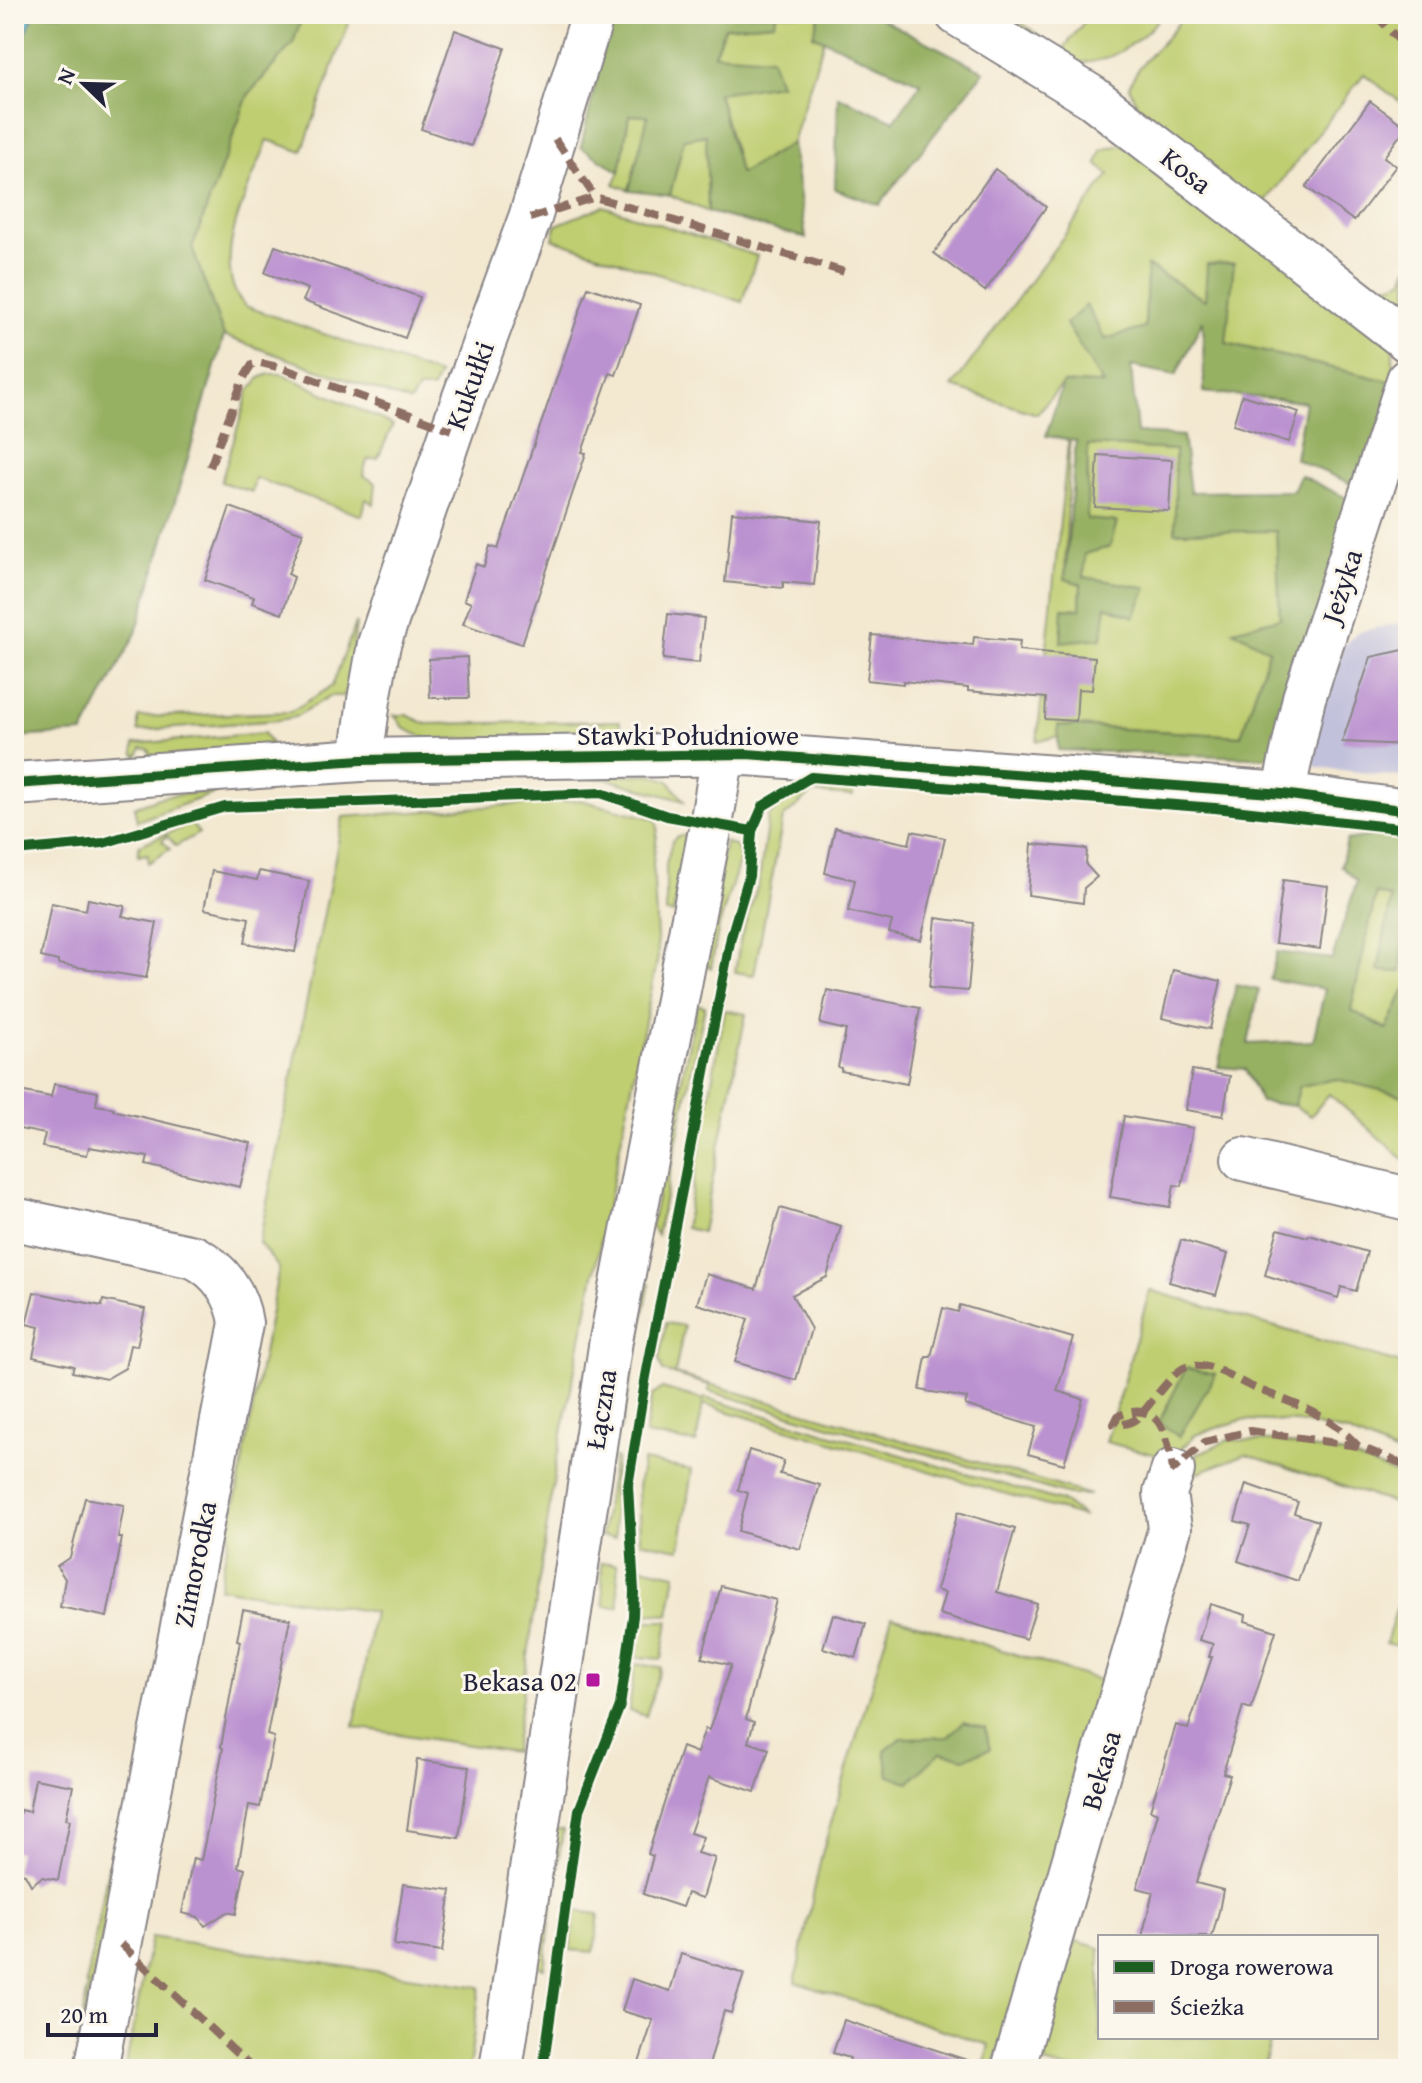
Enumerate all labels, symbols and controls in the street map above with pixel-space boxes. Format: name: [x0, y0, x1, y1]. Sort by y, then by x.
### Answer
north arrow: [44, 44, 124, 124]
text: N: [48, 63, 83, 89]
street label: Kosa: [1153, 137, 1222, 204]
street label: Kukułki: [434, 335, 504, 435]
street label: Jeżyka: [1309, 543, 1372, 631]
street label: Stawki Południowe: [577, 714, 799, 755]
street label: Łączna: [573, 1365, 627, 1452]
street label: Zimorodka: [162, 1497, 226, 1631]
place label: Bekasa 02: [463, 1660, 577, 1701]
marker: Bekasa 02: [584, 1671, 602, 1689]
street label: Bekasa: [1069, 1725, 1131, 1814]
legend: [1098, 1935, 1378, 2039]
text: Droga rowerowa: [1170, 1949, 1334, 1984]
scale bar: [48, 1987, 156, 2037]
text: Ścieżka: [1170, 1989, 1245, 2024]
text: 20 m: [60, 1997, 108, 2032]

